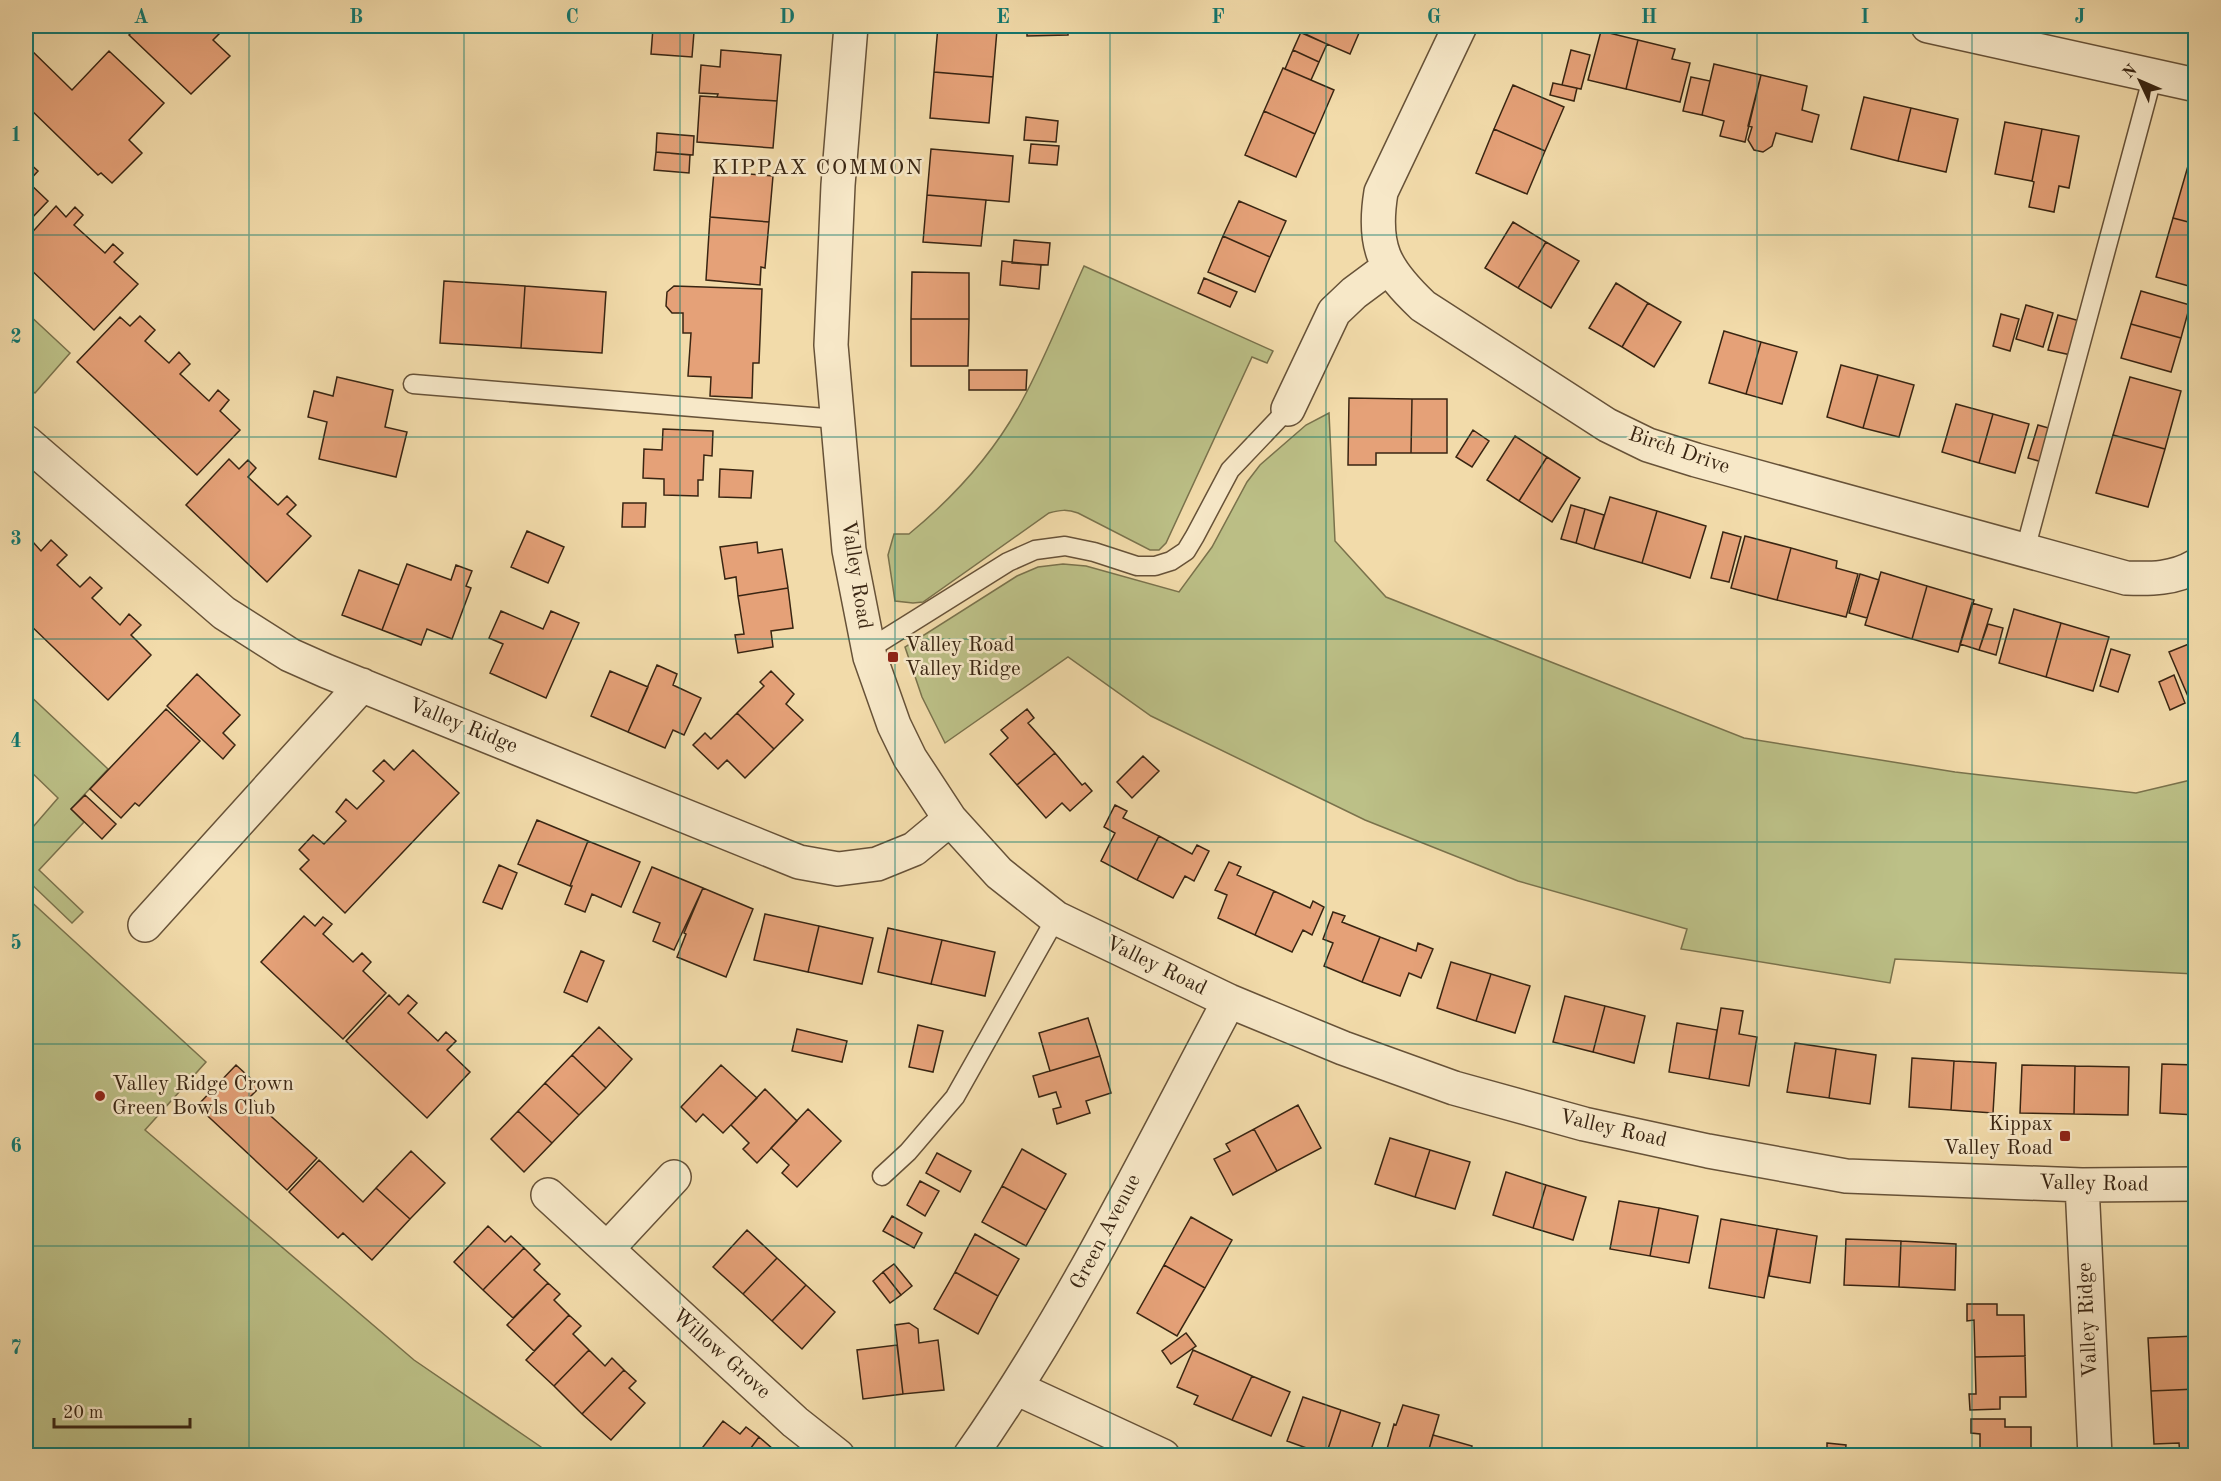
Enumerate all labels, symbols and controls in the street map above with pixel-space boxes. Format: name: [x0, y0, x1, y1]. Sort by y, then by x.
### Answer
text: A: [133, 8, 149, 28]
text: B: [349, 8, 363, 28]
text: C: [565, 8, 579, 28]
text: D: [779, 8, 795, 28]
text: E: [996, 8, 1010, 28]
text: F: [1211, 8, 1225, 28]
text: G: [1427, 8, 1441, 28]
text: H: [1641, 8, 1657, 28]
text: I: [1861, 8, 1869, 28]
text: J: [2075, 8, 2086, 28]
north arrow: [2110, 51, 2170, 111]
text: N: [2121, 61, 2141, 82]
text: 1: [10, 126, 22, 146]
district label: KIPPAX COMMON: [712, 157, 924, 179]
text: 2: [10, 328, 22, 348]
street label: Birch Drive: [1626, 424, 1732, 478]
street label: Valley Road: [837, 519, 875, 631]
text: 3: [10, 530, 22, 550]
place label: Valley Road Valley Ridge: [905, 635, 1021, 680]
marker: Valley Road Valley Ridge: [886, 650, 900, 664]
street label: Valley Ridge: [405, 695, 521, 757]
text: 4: [10, 732, 22, 752]
text: 5: [10, 933, 22, 954]
street label: Valley Road: [1102, 933, 1210, 999]
place label: Valley Ridge Crown Green Bowls Club: [112, 1074, 294, 1119]
marker: Valley Ridge Crown Green Bowls Club: [93, 1089, 107, 1103]
street label: Valley Road: [1557, 1106, 1669, 1152]
place label: Kippax Valley Road: [1943, 1114, 2053, 1159]
marker: Kippax Valley Road: [2058, 1129, 2072, 1143]
text: 6: [10, 1137, 22, 1157]
street label: Green Avenue: [1067, 1171, 1145, 1293]
street label: Valley Road: [2039, 1173, 2149, 1195]
street label: Valley Ridge: [2074, 1262, 2102, 1378]
street label: Willow Grove: [668, 1305, 774, 1403]
text: 7: [10, 1339, 22, 1359]
scale bar: [54, 1391, 190, 1429]
text: 20 m: [63, 1404, 103, 1422]

